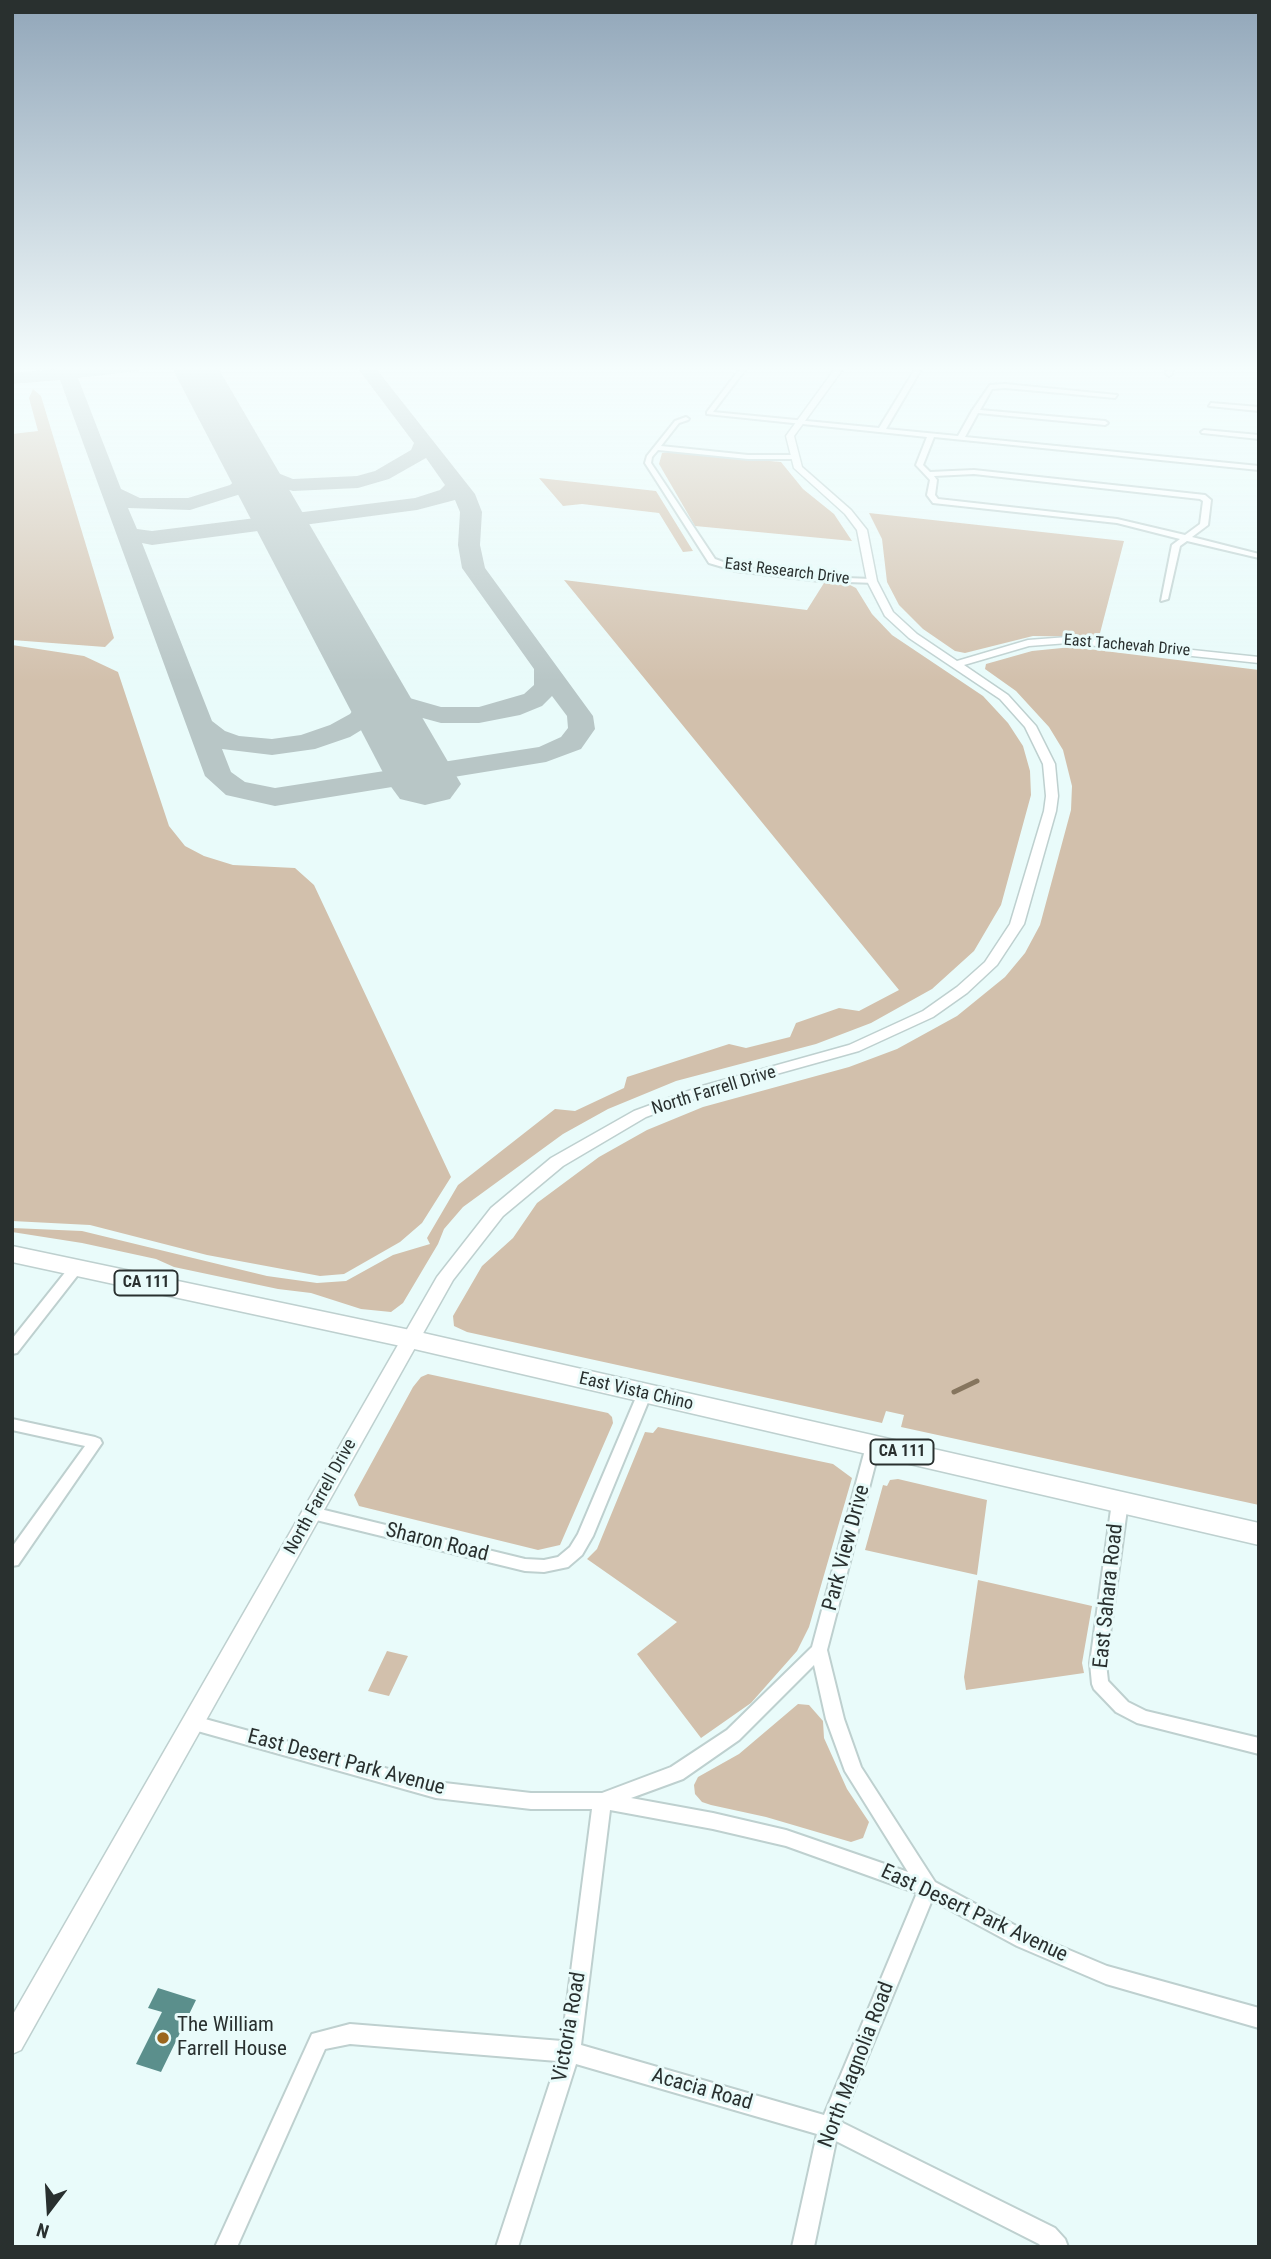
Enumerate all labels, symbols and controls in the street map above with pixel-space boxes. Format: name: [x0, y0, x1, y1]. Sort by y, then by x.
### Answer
street label: East Research Drive: [724, 555, 850, 589]
street label: East Tachevah Drive: [1063, 631, 1191, 661]
street label: North Farrell Drive: [649, 1062, 779, 1120]
road number: CA 111: [114, 1270, 178, 1296]
street label: East Vista Chino: [577, 1368, 695, 1416]
street label: North Farrell Drive: [280, 1435, 362, 1559]
road number: CA 111: [870, 1440, 934, 1464]
street label: Park View Drive: [818, 1482, 876, 1614]
street label: Sharon Road: [383, 1518, 491, 1568]
street label: East Sahara Road: [1089, 1522, 1129, 1670]
street label: East Desert Park Avenue: [245, 1725, 447, 1801]
street label: East Desert Park Avenue: [877, 1860, 1071, 1968]
street label: Victoria Road: [548, 1970, 592, 2084]
street label: North Magnolia Road: [814, 1979, 900, 2151]
place label: The William Farrell House: [177, 2013, 287, 2063]
marker: The William Farrell House: [155, 2030, 171, 2046]
street label: Acacia Road: [649, 2064, 755, 2116]
north arrow: [14, 2175, 84, 2245]
text: N: [34, 2218, 52, 2243]

